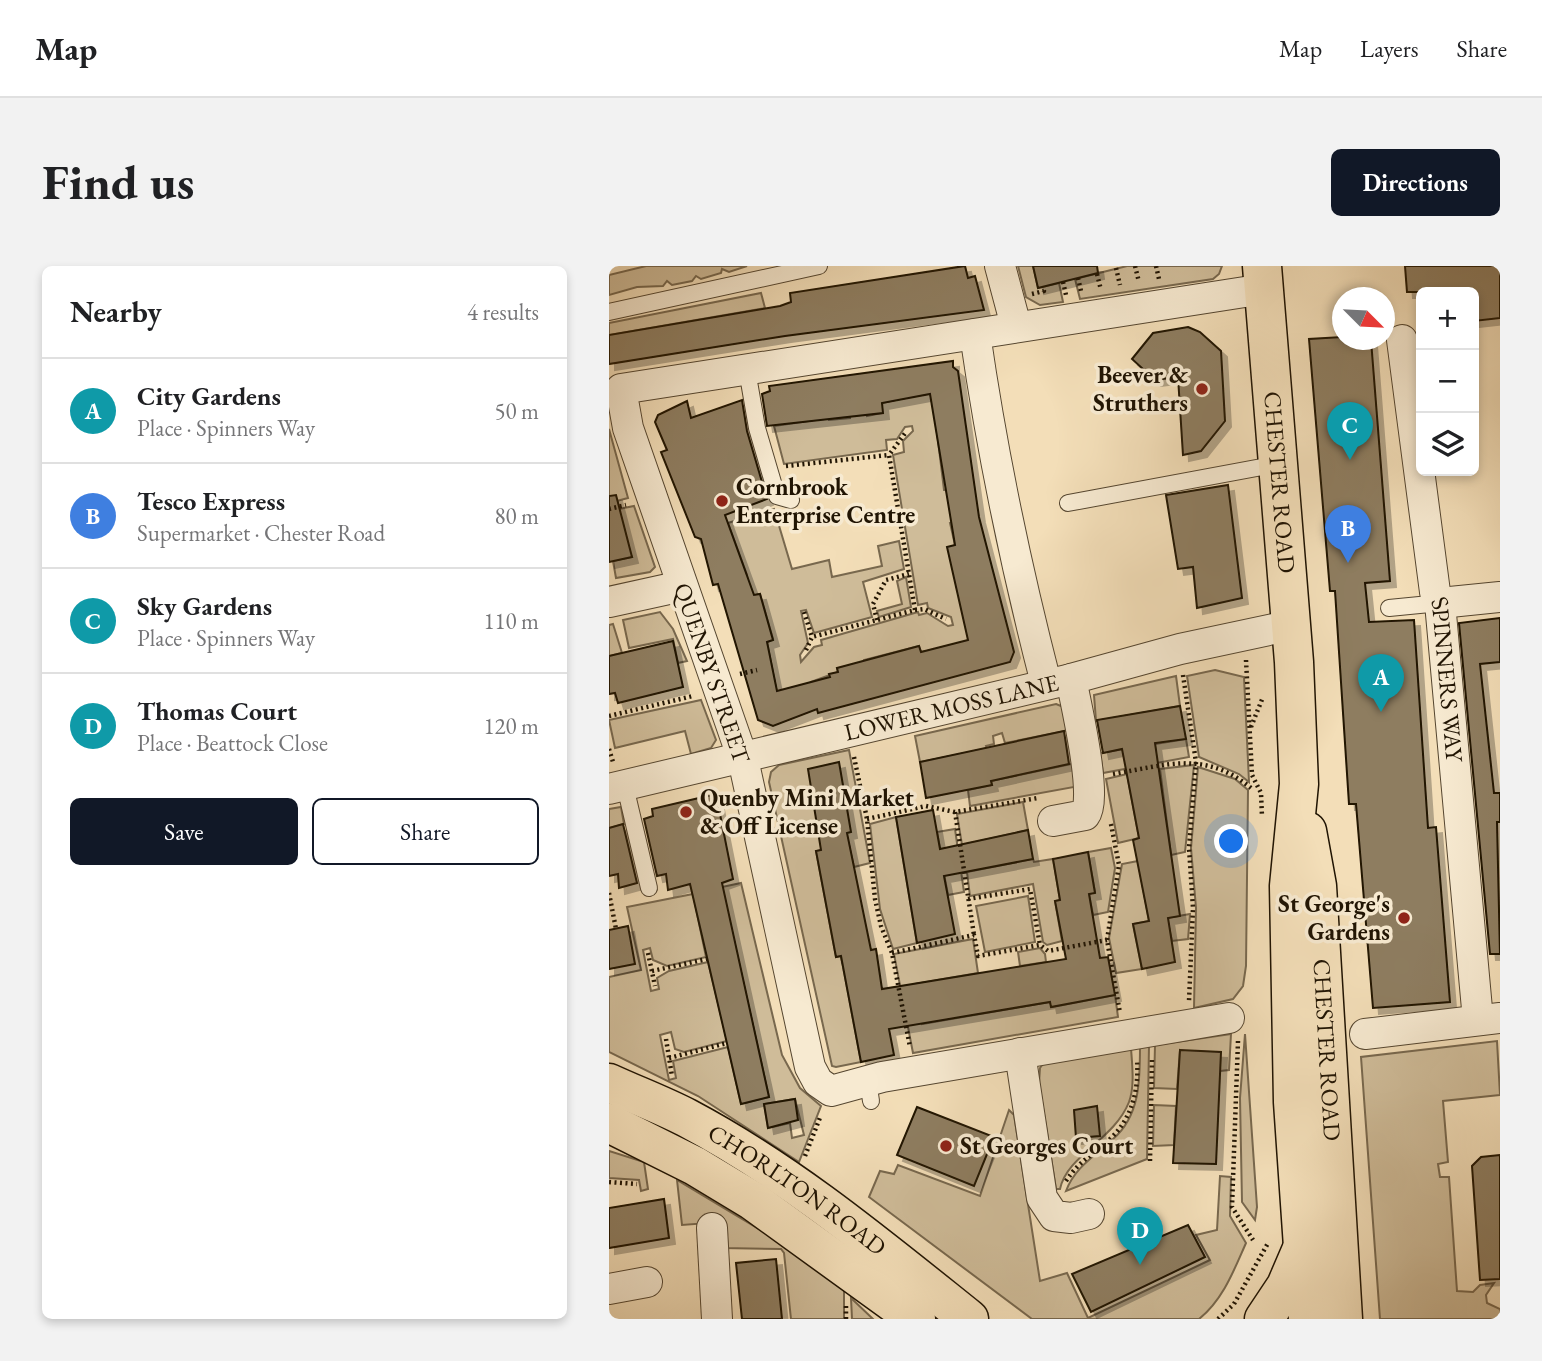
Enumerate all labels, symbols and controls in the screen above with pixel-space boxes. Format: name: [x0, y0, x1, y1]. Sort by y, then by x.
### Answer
text: Map: [35, 27, 97, 70]
text: Map: [1279, 33, 1322, 64]
text: Layers: [1360, 33, 1419, 64]
text: Share: [1457, 33, 1507, 64]
button: Directions: [1331, 149, 1500, 216]
text: Find us: [42, 150, 194, 214]
north arrow: [1332, 287, 1395, 350]
map controls: [1416, 287, 1479, 476]
button: +: [1416, 287, 1479, 350]
text: Nearby: [70, 292, 162, 331]
text: 4 results: [467, 297, 539, 327]
button: −: [1416, 350, 1479, 413]
place label: Beever & Struthers: [1093, 359, 1189, 418]
text: City Gardens: [137, 379, 281, 413]
marker: Beever & Struthers: [1194, 381, 1210, 397]
street label: CHESTER ROAD: [1257, 390, 1303, 574]
text: A: [85, 396, 101, 426]
text: 50 m: [494, 396, 539, 426]
pin: C: [1327, 402, 1373, 460]
text: Place · Spinners Way: [137, 413, 315, 443]
button: layers: [1416, 413, 1479, 476]
place label: Cornbrook Enterprise Centre: [736, 471, 915, 530]
text: Tesco Express: [137, 484, 285, 518]
marker: Cornbrook Enterprise Centre: [714, 493, 730, 509]
text: B: [86, 501, 100, 531]
text: 80 m: [494, 501, 539, 531]
pin: B: [1325, 505, 1371, 563]
text: Supermarket · Chester Road: [137, 518, 385, 548]
street label: QUENBY STREET: [667, 579, 758, 768]
text: Sky Gardens: [137, 589, 272, 623]
street label: SPINNERS WAY: [1424, 591, 1470, 764]
text: C: [85, 606, 101, 636]
text: 110 m: [483, 606, 539, 636]
text: Place · Spinners Way: [137, 623, 315, 653]
pin: A: [1358, 654, 1404, 712]
street label: LOWER MOSS LANE: [841, 667, 1062, 747]
text: Thomas Court: [137, 694, 297, 728]
text: D: [84, 711, 102, 741]
text: 120 m: [483, 711, 539, 741]
text: Place · Beattock Close: [137, 728, 328, 758]
place label: Quenby Mini Market & Off License: [700, 782, 914, 841]
button: Save: [70, 798, 298, 865]
button: Share: [312, 798, 539, 865]
marker: Quenby Mini Market & Off License: [678, 804, 694, 820]
your location: [1214, 824, 1248, 858]
place label: St George's Gardens: [1278, 888, 1390, 947]
marker: St George's Gardens: [1396, 910, 1412, 926]
street label: CHESTER ROAD: [1306, 958, 1348, 1142]
street label: CHORLTON ROAD: [703, 1117, 893, 1262]
place label: St Georges Court: [960, 1130, 1133, 1162]
marker: St Georges Court: [938, 1138, 954, 1154]
pin: D: [1117, 1207, 1163, 1265]

